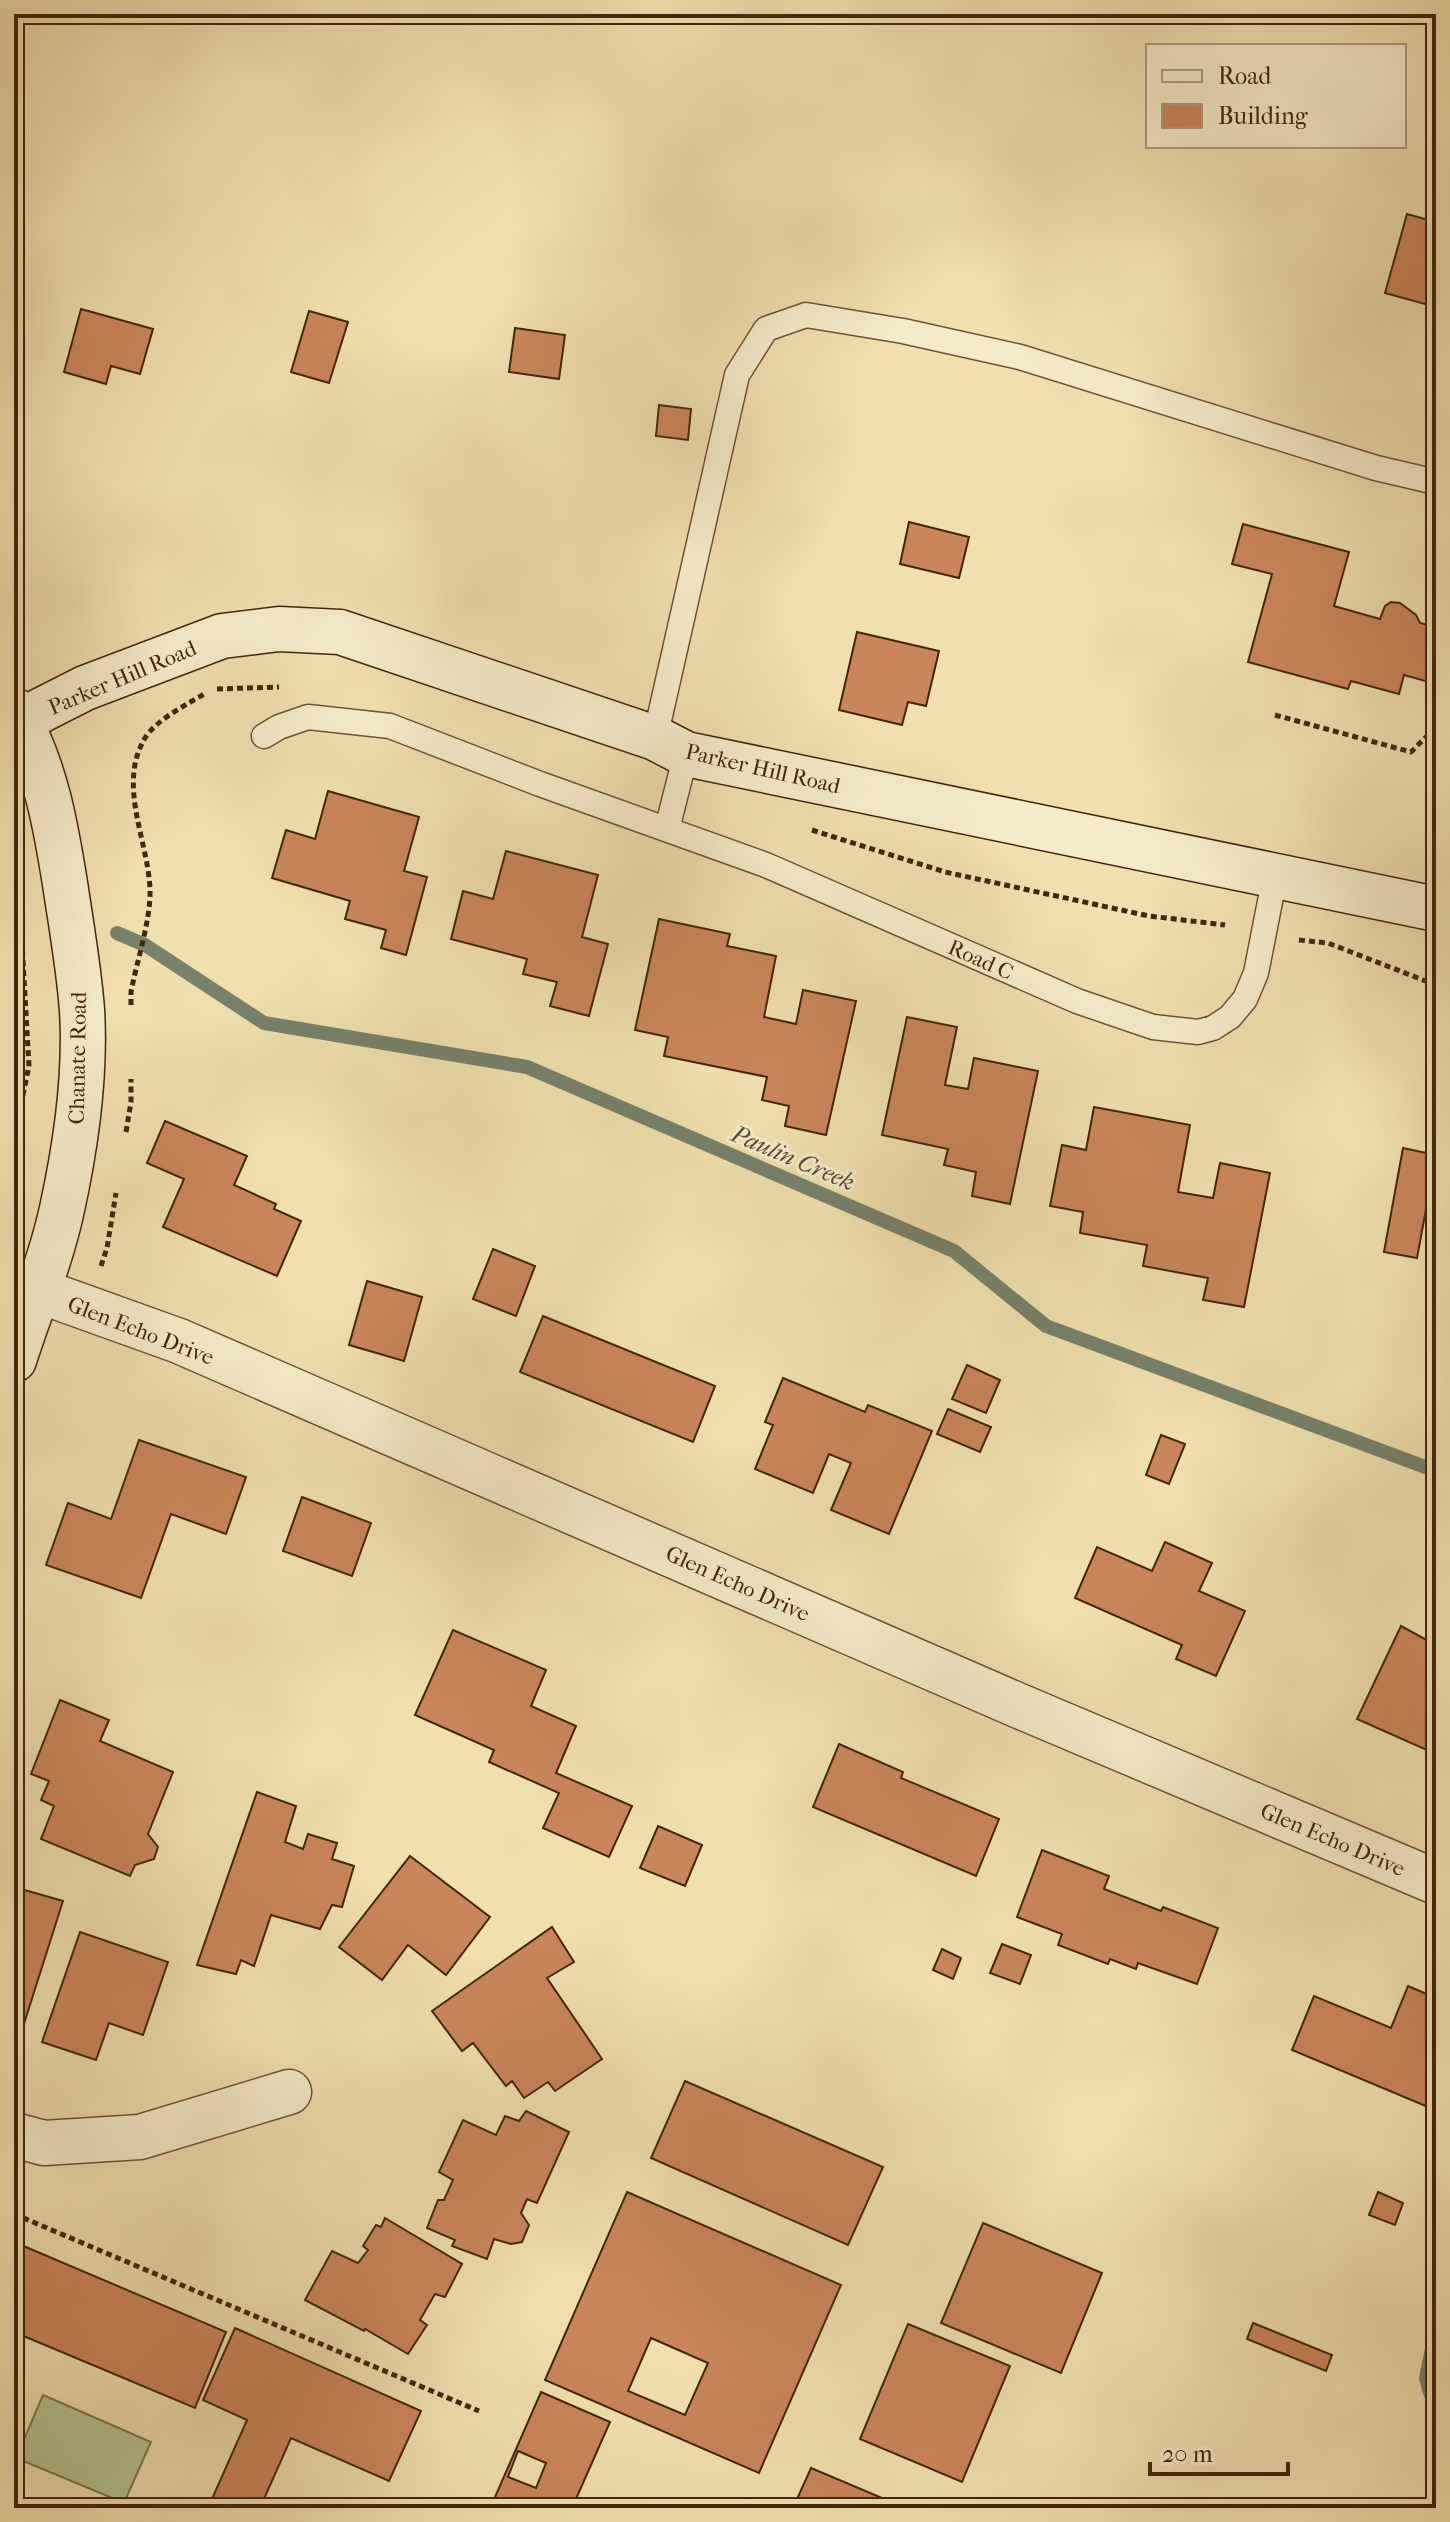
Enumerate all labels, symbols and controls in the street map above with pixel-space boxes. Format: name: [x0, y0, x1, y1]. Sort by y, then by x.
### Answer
legend: [1146, 44, 1406, 148]
text: Road: [1218, 62, 1272, 90]
text: Building: [1218, 102, 1309, 130]
street label: Parker Hill Road: [45, 635, 201, 721]
street label: Parker Hill Road: [683, 739, 844, 800]
street label: Road C: [944, 934, 1017, 986]
street label: Chanate Road: [64, 990, 92, 1125]
water label: Paulin Creek: [726, 1119, 859, 1197]
street label: Glen Echo Drive: [64, 1291, 218, 1371]
street label: Glen Echo Drive: [662, 1541, 814, 1627]
street label: Glen Echo Drive: [1256, 1798, 1409, 1882]
scale bar: [1150, 2426, 1288, 2476]
text: 20 m: [1162, 2440, 1213, 2468]

